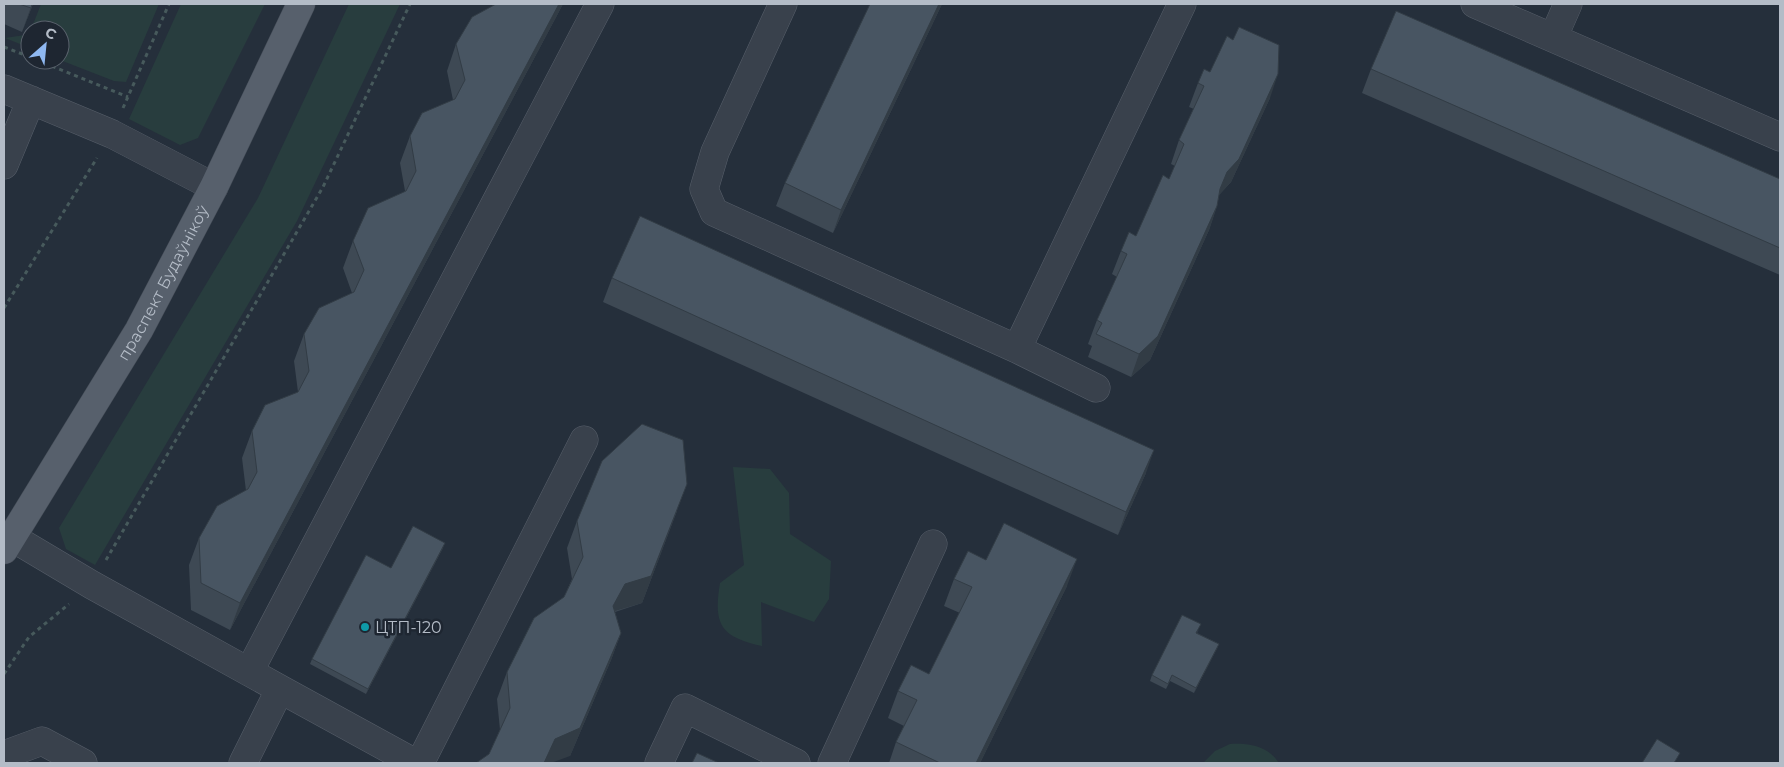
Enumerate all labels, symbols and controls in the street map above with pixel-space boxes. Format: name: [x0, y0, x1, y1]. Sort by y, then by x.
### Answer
north arrow: [20, 20, 70, 70]
text: С: [42, 23, 60, 44]
street label: праспект Будаўнікоў: [114, 202, 213, 364]
place label: ЦТП-120: [375, 618, 442, 637]
marker: ЦТП-120: [359, 621, 371, 633]

